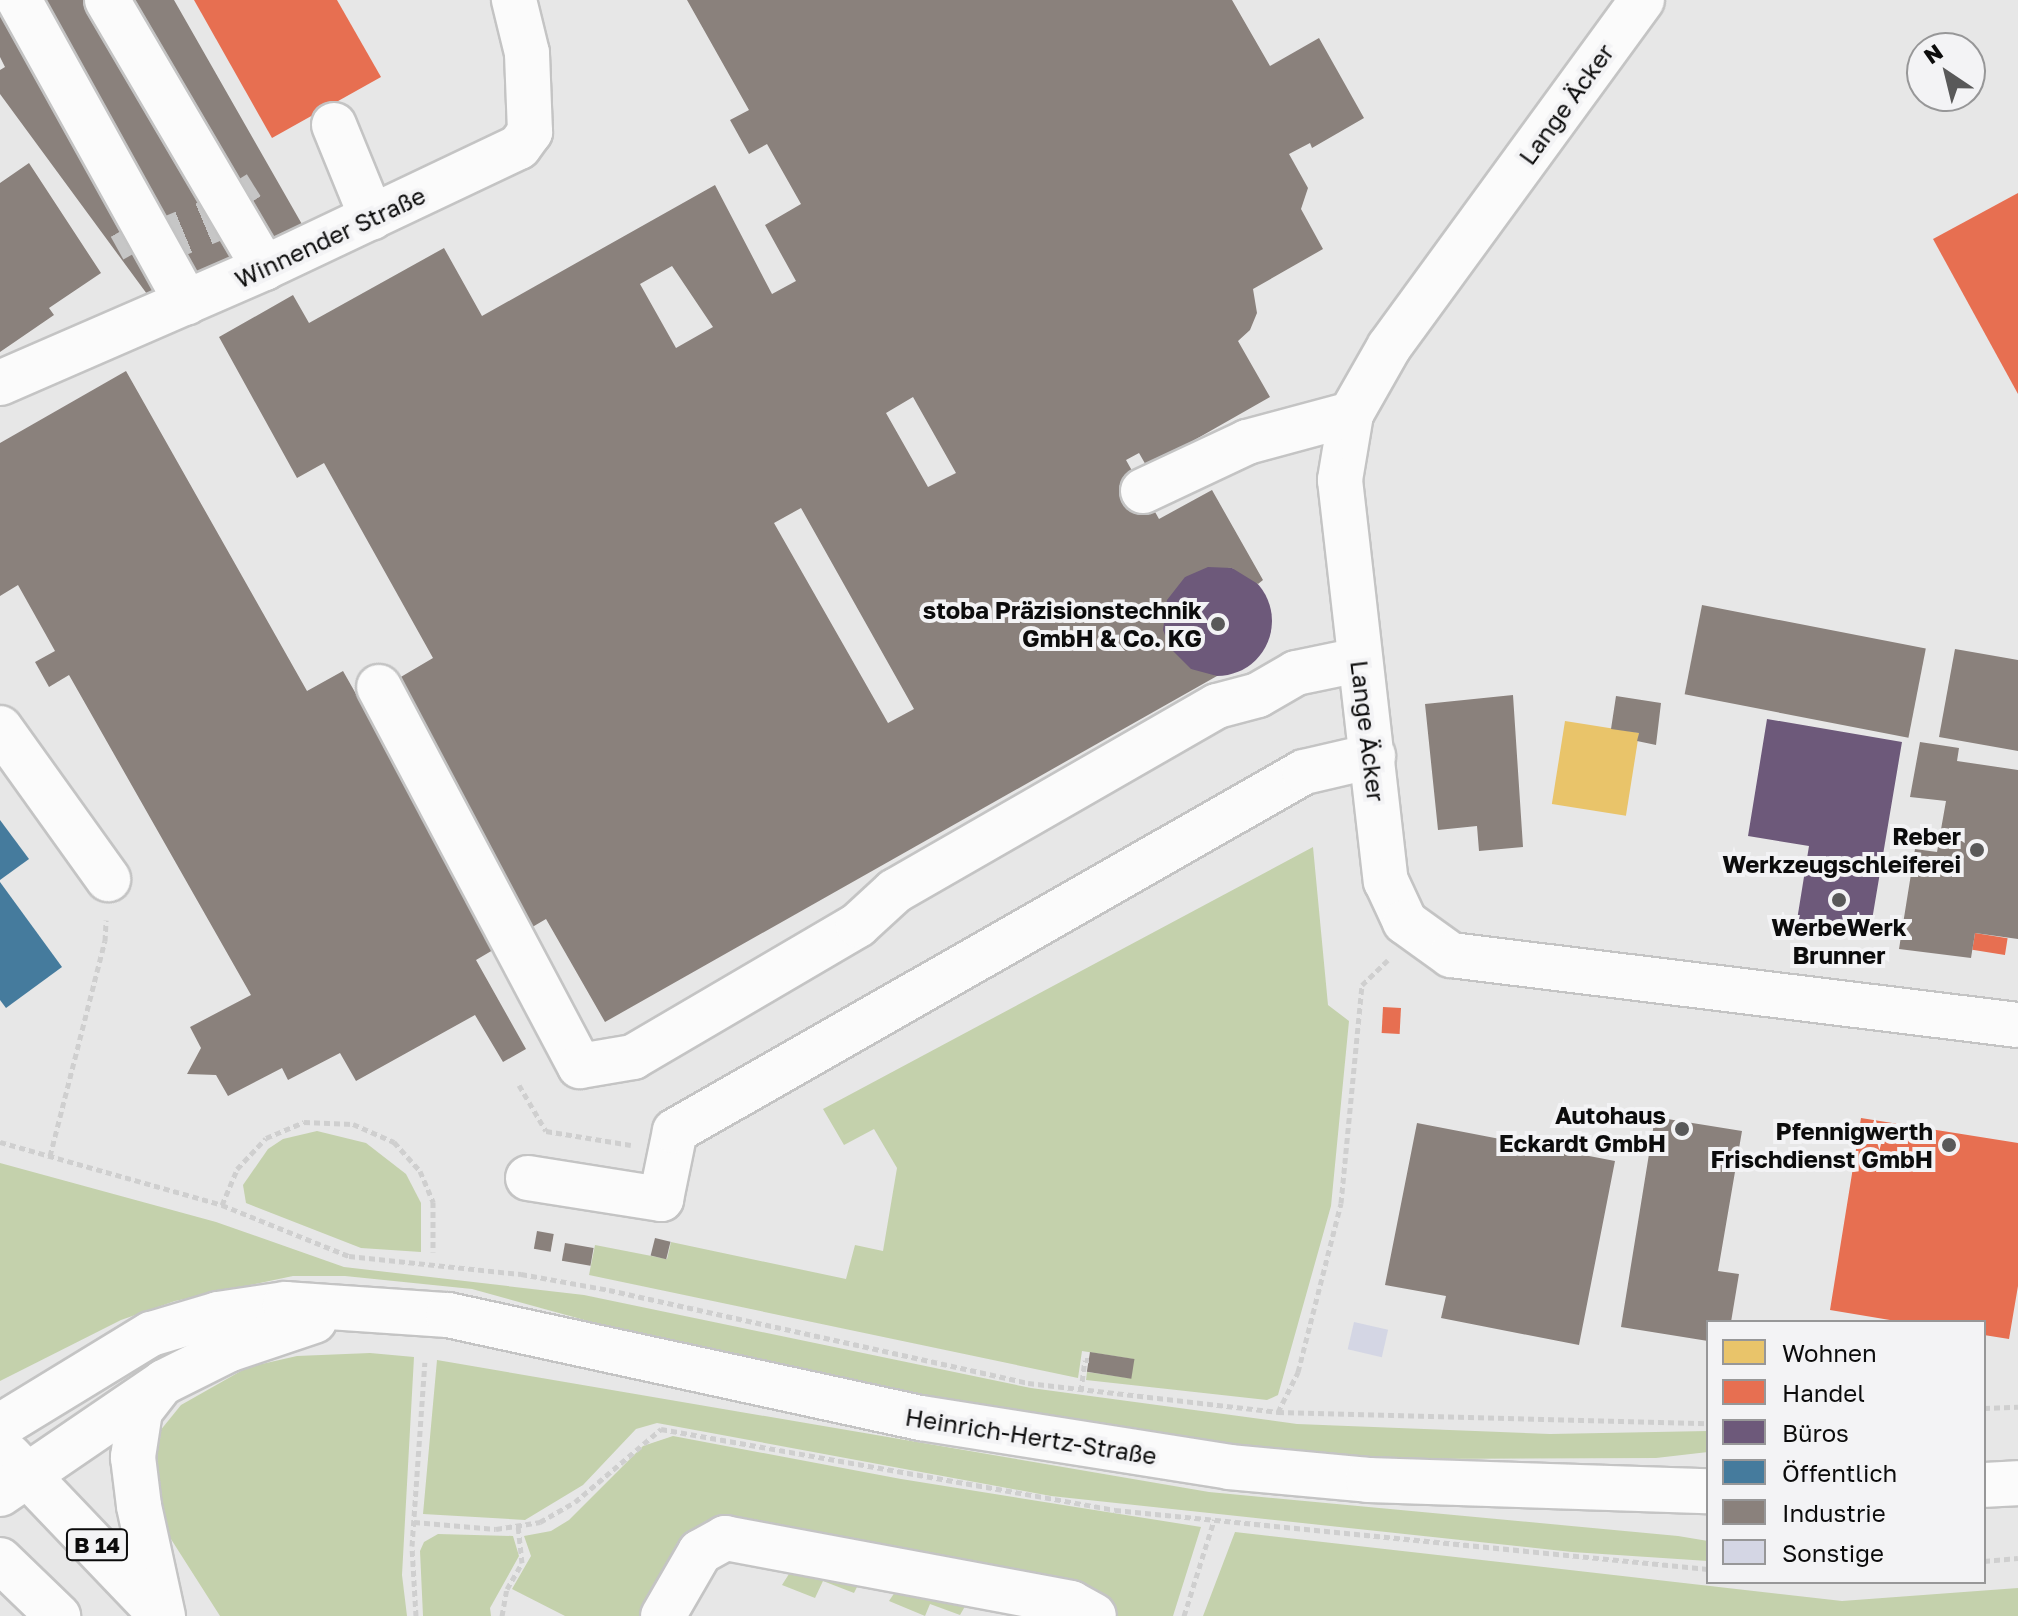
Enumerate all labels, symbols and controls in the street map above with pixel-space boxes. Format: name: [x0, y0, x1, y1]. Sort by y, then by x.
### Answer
north arrow: [1906, 32, 1986, 112]
street label: Lange Äcker: [1513, 38, 1619, 170]
text: N: [1918, 38, 1948, 69]
street label: Winnender Straße: [230, 180, 430, 294]
place label: stoba Präzisionstechnik GmbH & Co. KG: [923, 596, 1202, 652]
marker: stoba Präzisionstechnik GmbH & Co. KG: [1209, 615, 1227, 633]
street label: Lange Äcker: [1345, 659, 1391, 803]
place label: Reber Werkzeugschleiferei: [1722, 822, 1961, 878]
marker: Reber Werkzeugschleiferei: [1968, 841, 1986, 859]
marker: WerbeWerk Brunner: [1830, 891, 1848, 909]
place label: WerbeWerk Brunner: [1771, 913, 1907, 969]
place label: Autohaus Eckardt GmbH: [1499, 1101, 1666, 1157]
place label: Pfennigwerth Frischdienst GmbH: [1710, 1117, 1933, 1173]
marker: Autohaus Eckardt GmbH: [1673, 1120, 1691, 1138]
marker: Pfennigwerth Frischdienst GmbH: [1940, 1136, 1958, 1154]
legend: [1706, 1320, 1986, 1584]
text: Wohnen: [1782, 1338, 1877, 1367]
text: Handel: [1782, 1378, 1865, 1407]
street label: Heinrich-Hertz-Straße: [903, 1402, 1159, 1470]
text: Büros: [1782, 1418, 1849, 1447]
text: Öffentlich: [1782, 1458, 1897, 1487]
text: Industrie: [1782, 1498, 1886, 1527]
road number: B 14: [65, 1527, 129, 1563]
text: Sonstige: [1782, 1538, 1884, 1567]

